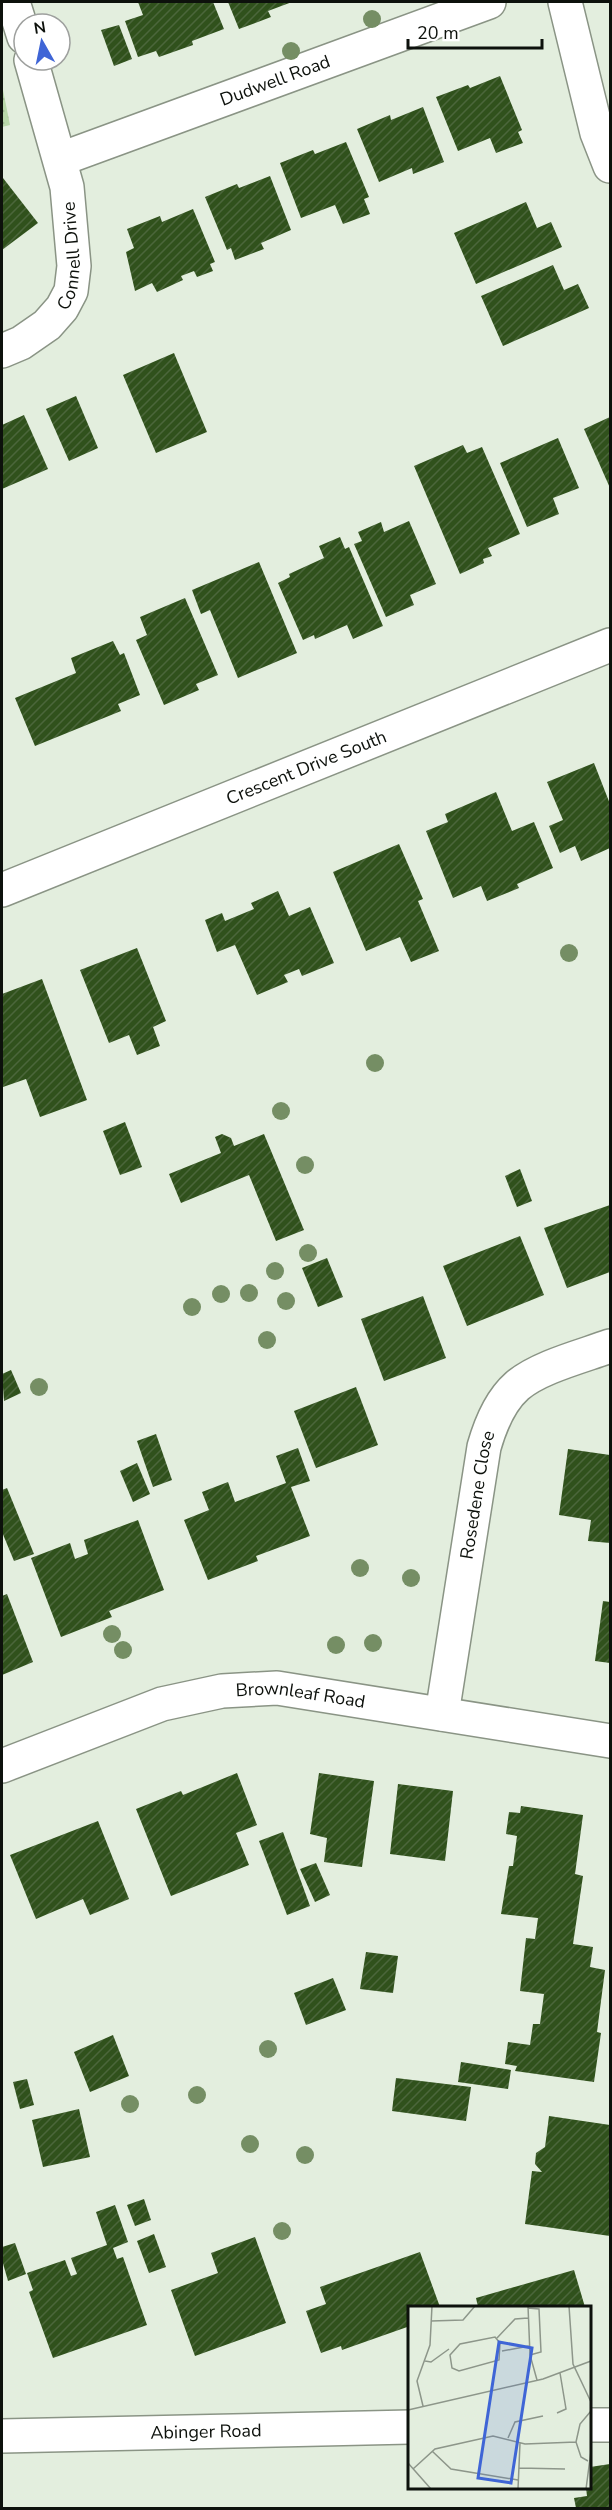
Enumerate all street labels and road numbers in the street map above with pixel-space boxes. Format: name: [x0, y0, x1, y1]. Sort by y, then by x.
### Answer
street label: Dudwell Road: [217, 49, 334, 112]
street label: Connell Drive: [51, 201, 86, 314]
street label: Crescent Drive South: [223, 724, 390, 810]
street label: Rosedene Close: [455, 1427, 500, 1561]
street label: Brownleaf Road: [235, 1676, 367, 1714]
street label: Abinger Road: [150, 2418, 262, 2445]

